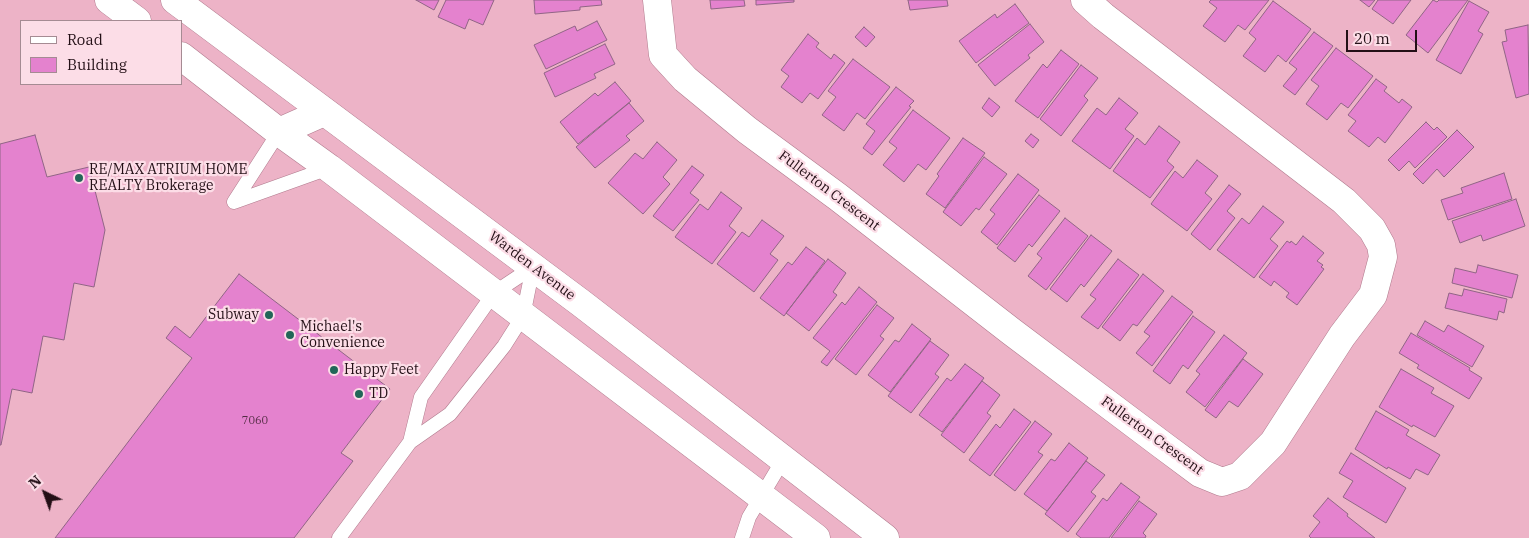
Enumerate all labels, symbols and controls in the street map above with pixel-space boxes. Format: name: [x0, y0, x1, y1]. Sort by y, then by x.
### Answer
legend: [20, 20, 182, 85]
scale bar: [1349, 20, 1420, 52]
text: 20 m: [1354, 29, 1390, 48]
text: Road: [67, 30, 103, 49]
text: Building: [67, 55, 127, 74]
street label: Fullerton Crescent: [775, 148, 883, 234]
place label: RE/MAX ATRIUM HOME REALTY Brokerage: [89, 162, 248, 194]
marker: RE/MAX ATRIUM HOME REALTY Brokerage: [73, 172, 85, 184]
street label: Warden Avenue: [485, 228, 579, 304]
place label: Subway: [208, 307, 259, 323]
marker: Subway: [263, 309, 275, 321]
place label: Michael's Convenience: [300, 319, 385, 352]
marker: Michael's Convenience: [284, 329, 296, 341]
place label: Happy Feet: [344, 362, 419, 378]
marker: Happy Feet: [328, 364, 340, 376]
place label: TD: [369, 386, 388, 402]
marker: TD: [353, 388, 365, 400]
street label: Fullerton Crescent: [1098, 393, 1206, 479]
house number: 7060: [242, 414, 268, 428]
north arrow: [20, 468, 70, 518]
text: N: [25, 471, 45, 492]

